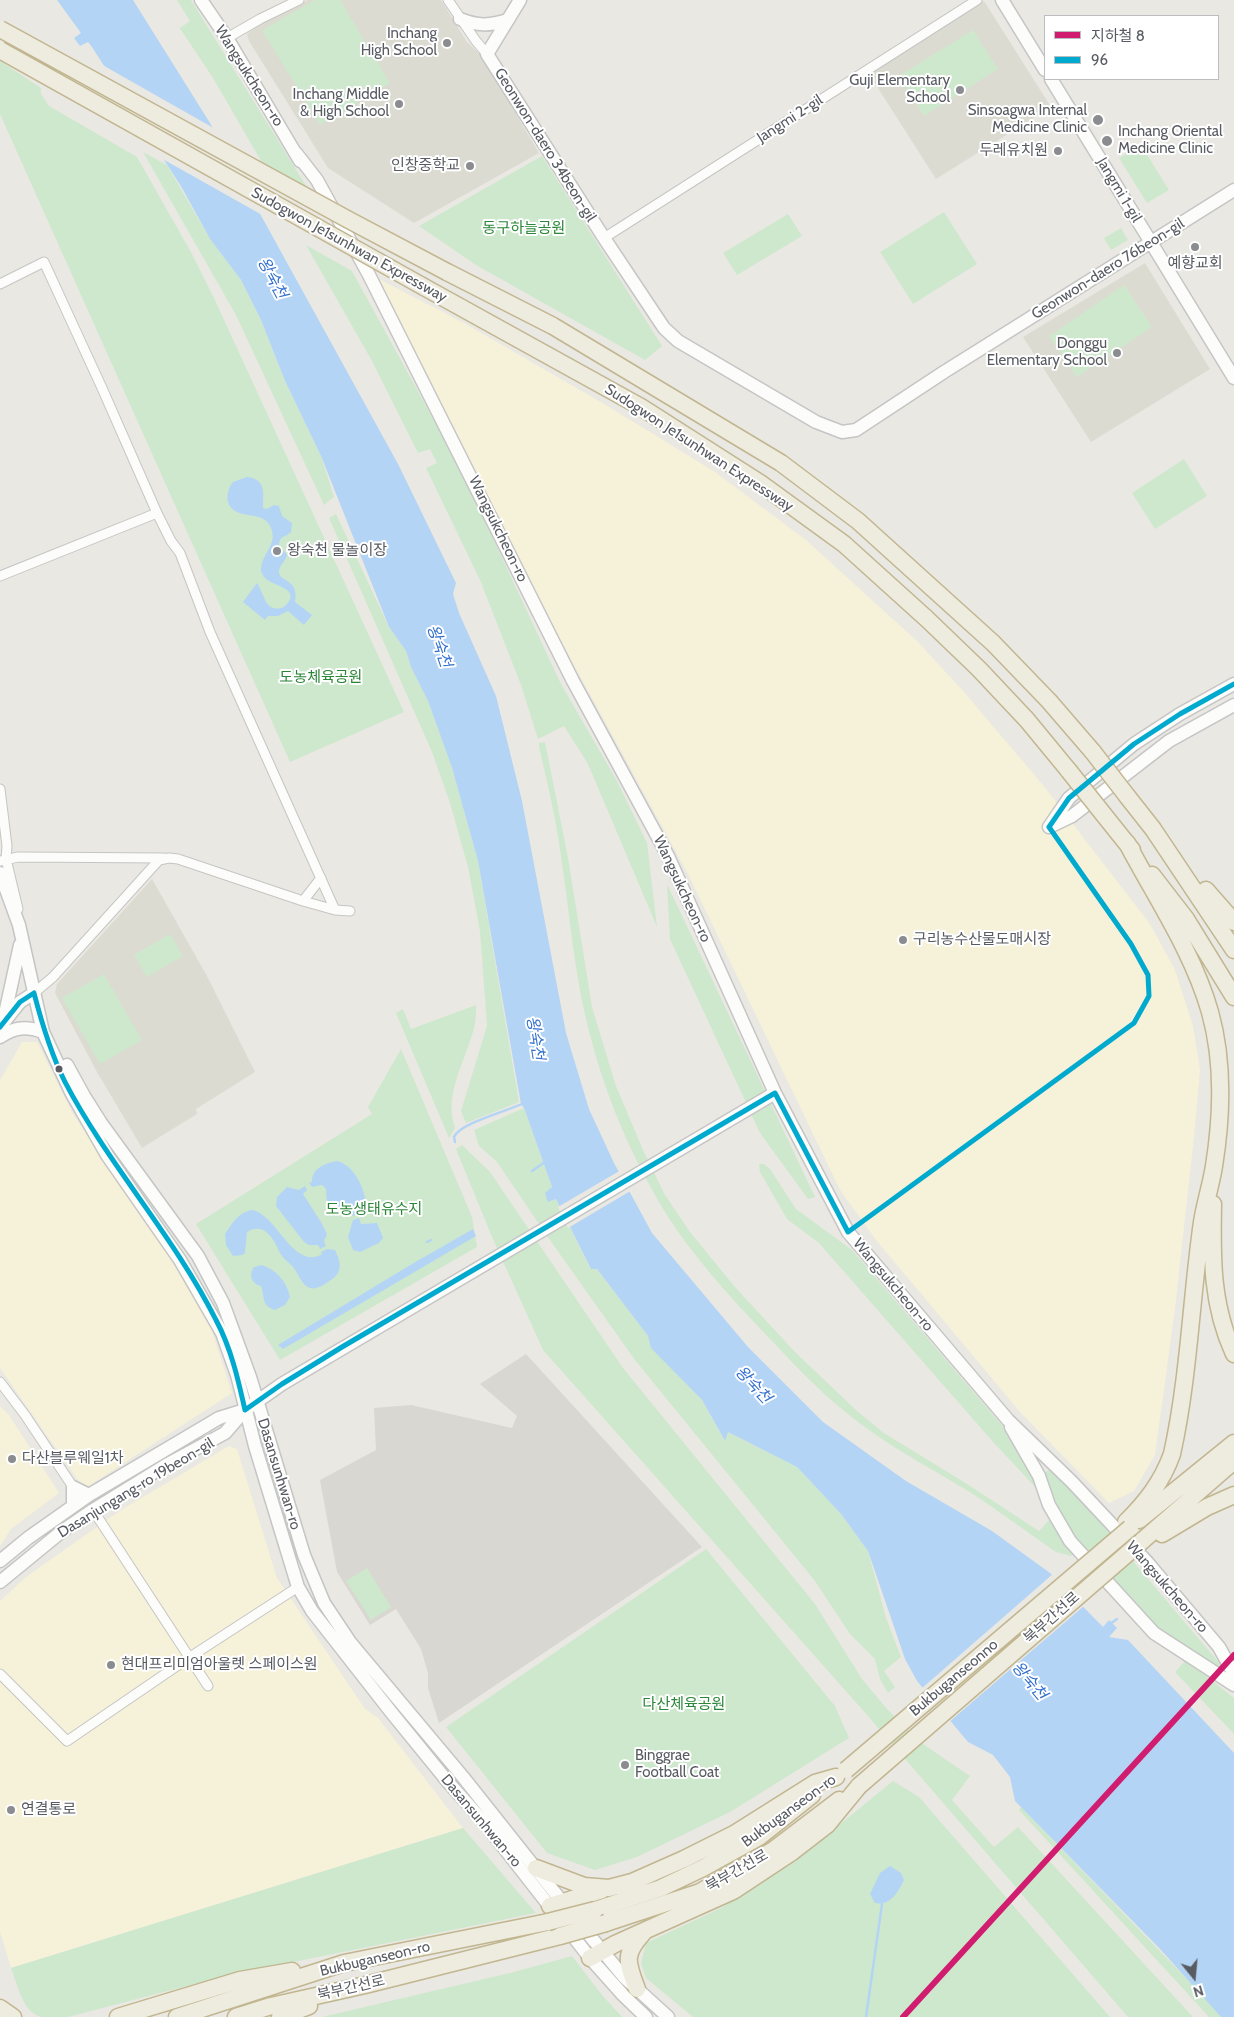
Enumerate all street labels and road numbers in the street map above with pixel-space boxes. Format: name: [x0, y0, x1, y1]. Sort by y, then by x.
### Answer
street label: Wangsukcheon-ro: [211, 22, 287, 130]
street label: Geonwon-daero 34beon-gil: [490, 65, 600, 225]
street label: Jangmi 2-gil: [754, 91, 826, 147]
street label: Jangmi 1-gil: [1093, 154, 1145, 226]
street label: Sudogwon Je1sunhwan Expressway: [248, 184, 450, 306]
street label: Geonwon-daero 76beon-gil: [1028, 215, 1188, 323]
street label: Sudogwon Je1sunhwan Expressway: [601, 380, 797, 516]
street label: Wangsukcheon-ro: [465, 473, 531, 585]
street label: Wangsukcheon-ro: [649, 833, 715, 945]
street label: Wangsukcheon-ro: [849, 1235, 937, 1335]
street label: Dasansunhwan-ro: [253, 1416, 305, 1532]
street label: Dasanjungang-ro 19beon-gil: [55, 1434, 217, 1542]
street label: Wangsukcheon-ro: [1122, 1538, 1212, 1636]
street label: 북부간선로: [1020, 1588, 1084, 1648]
street label: Bukbuganseonno: [906, 1636, 1002, 1720]
street label: Dasansunhwan-ro: [437, 1771, 525, 1871]
street label: Bukbuganseon-ro: [738, 1771, 840, 1851]
street label: 북부간선로: [703, 1846, 771, 1896]
street label: Bukbuganseon-ro: [318, 1938, 432, 1980]
street label: 북부간선로: [315, 1971, 387, 2005]

